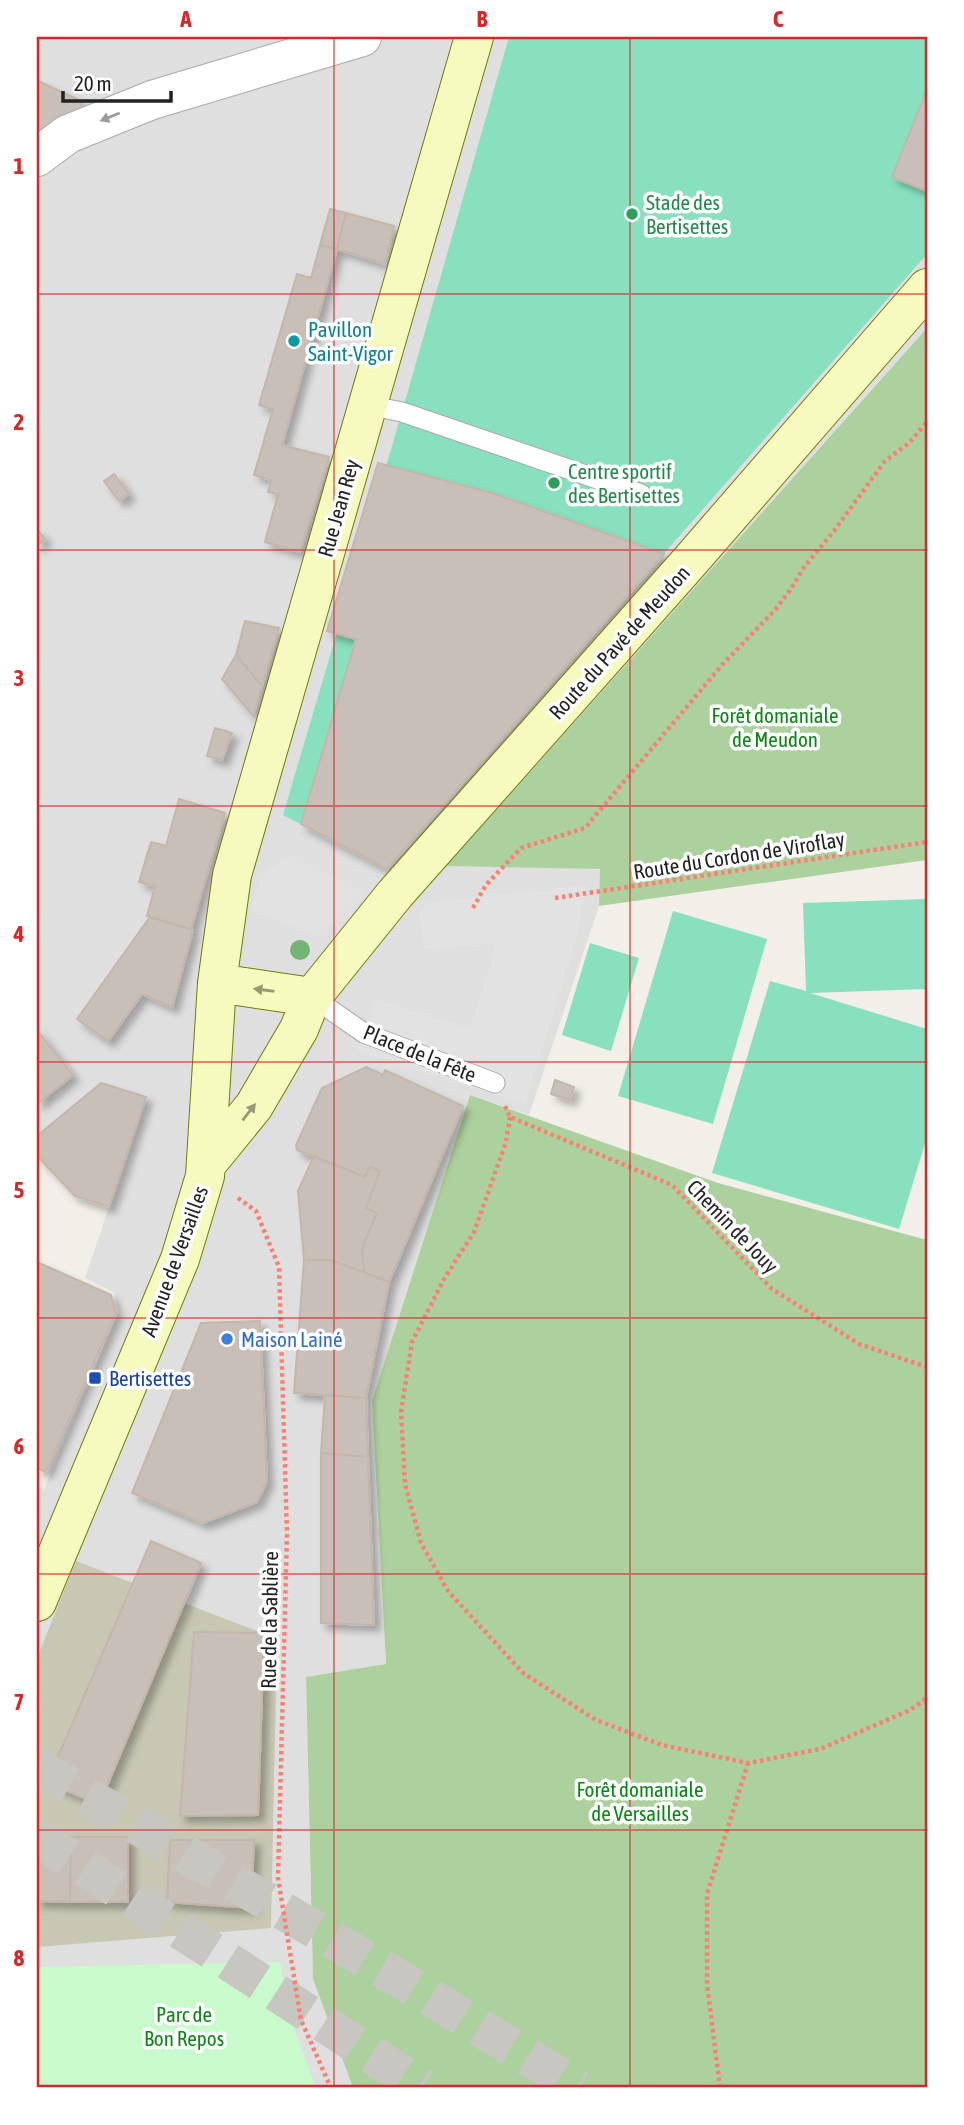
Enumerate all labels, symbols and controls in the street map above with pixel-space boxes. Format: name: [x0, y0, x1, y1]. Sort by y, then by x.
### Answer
text: A: [179, 6, 192, 32]
text: B: [477, 6, 488, 32]
text: C: [773, 6, 784, 32]
scale bar: [63, 60, 172, 104]
text: 20 m: [74, 71, 112, 95]
one-way arrow: [100, 112, 121, 123]
text: 1: [14, 153, 25, 179]
place label: Stade des Bertisettes: [646, 190, 728, 238]
marker: Stade des Bertisettes: [624, 206, 640, 222]
place label: Pavillon Saint-Vigor: [308, 317, 393, 365]
marker: Pavillon Saint-Vigor: [286, 333, 302, 349]
text: 2: [14, 409, 24, 435]
street label: Rue Jean Rey: [313, 456, 363, 560]
place label: Centre sportif des Bertisettes: [568, 459, 680, 507]
marker: Centre sportif des Bertisettes: [546, 475, 562, 491]
street label: Route du Pavé de Meudon: [544, 560, 694, 724]
text: 3: [14, 665, 24, 691]
park label: Forêt domaniale de Meudon: [712, 703, 838, 751]
street label: Route du Cordon de Viroflay: [632, 826, 847, 884]
text: 4: [13, 921, 25, 947]
one-way arrow: [253, 984, 275, 995]
street label: Place de la Fête: [360, 1020, 480, 1086]
one-way arrow: [241, 1104, 256, 1122]
street label: Chemin de Jouy: [683, 1175, 784, 1278]
text: 5: [14, 1177, 25, 1203]
street label: Avenue de Versailles: [136, 1182, 212, 1340]
place label: Maison Lainé: [241, 1327, 342, 1351]
marker: Maison Lainé: [219, 1331, 235, 1347]
place label: Bertisettes: [109, 1366, 191, 1390]
marker: Bertisettes: [87, 1370, 103, 1386]
text: 6: [14, 1433, 25, 1459]
street label: Rue de la Sablière: [256, 1551, 282, 1689]
text: 7: [14, 1689, 24, 1715]
park label: Forêt domaniale de Versailles: [577, 1777, 703, 1825]
text: 8: [14, 1945, 25, 1971]
park label: Parc de Bon Repos: [144, 2002, 224, 2050]

